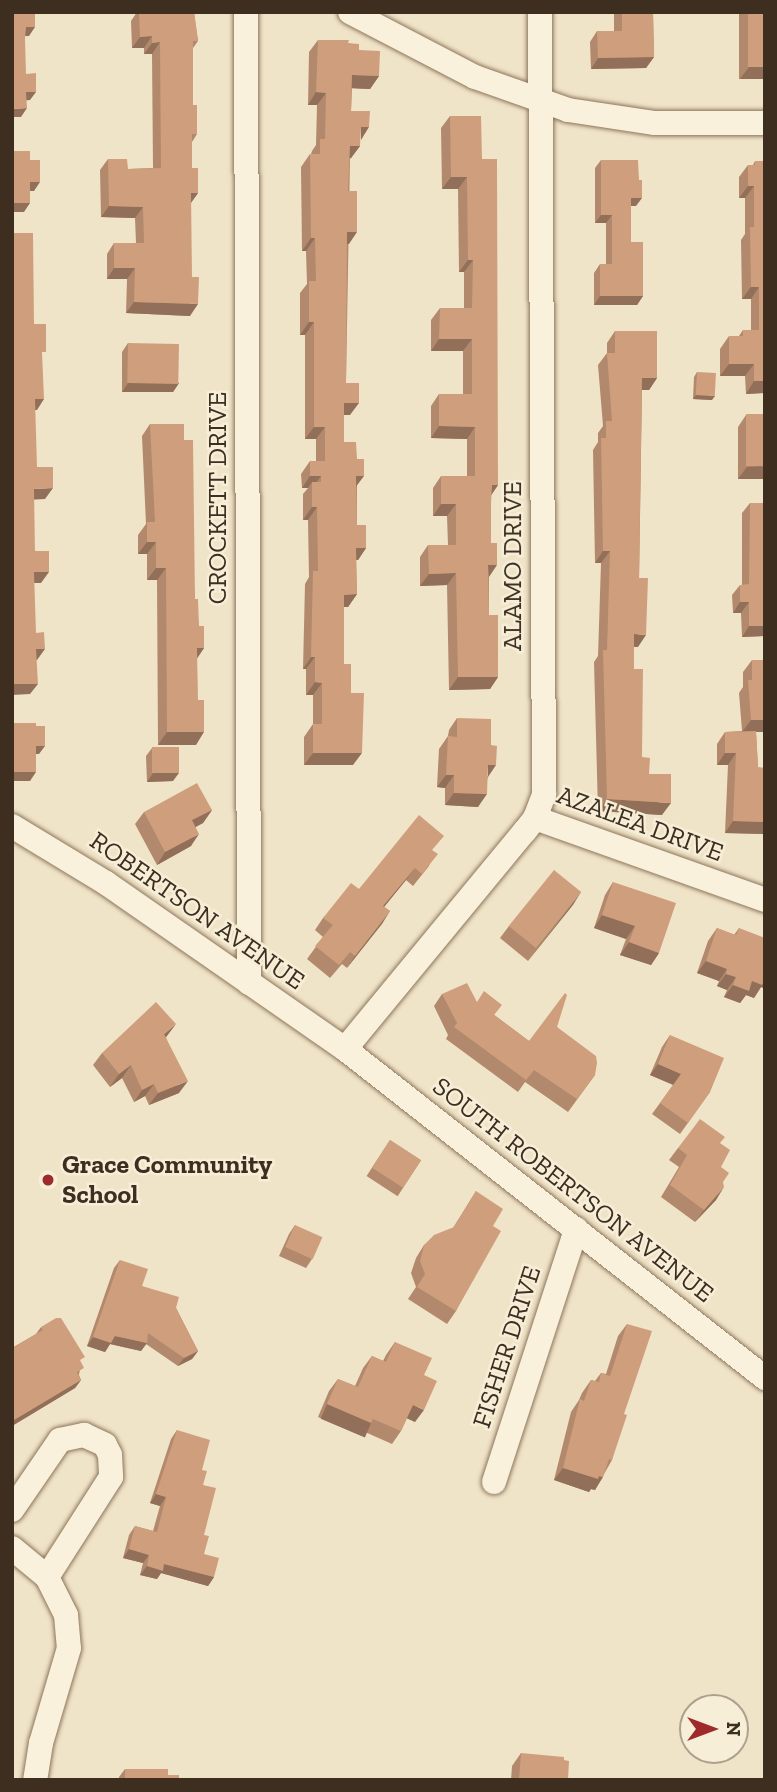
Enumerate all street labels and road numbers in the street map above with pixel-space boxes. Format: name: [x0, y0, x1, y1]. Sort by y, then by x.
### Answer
street label: CROCKETT DRIVE: [202, 391, 234, 605]
street label: ALAMO DRIVE: [497, 481, 529, 651]
street label: AZALEA DRIVE: [552, 779, 728, 869]
street label: ROBERTSON AVENUE: [83, 825, 311, 997]
street label: SOUTH ROBERTSON AVENUE: [426, 1070, 720, 1310]
street label: FISHER DRIVE: [466, 1262, 548, 1432]

